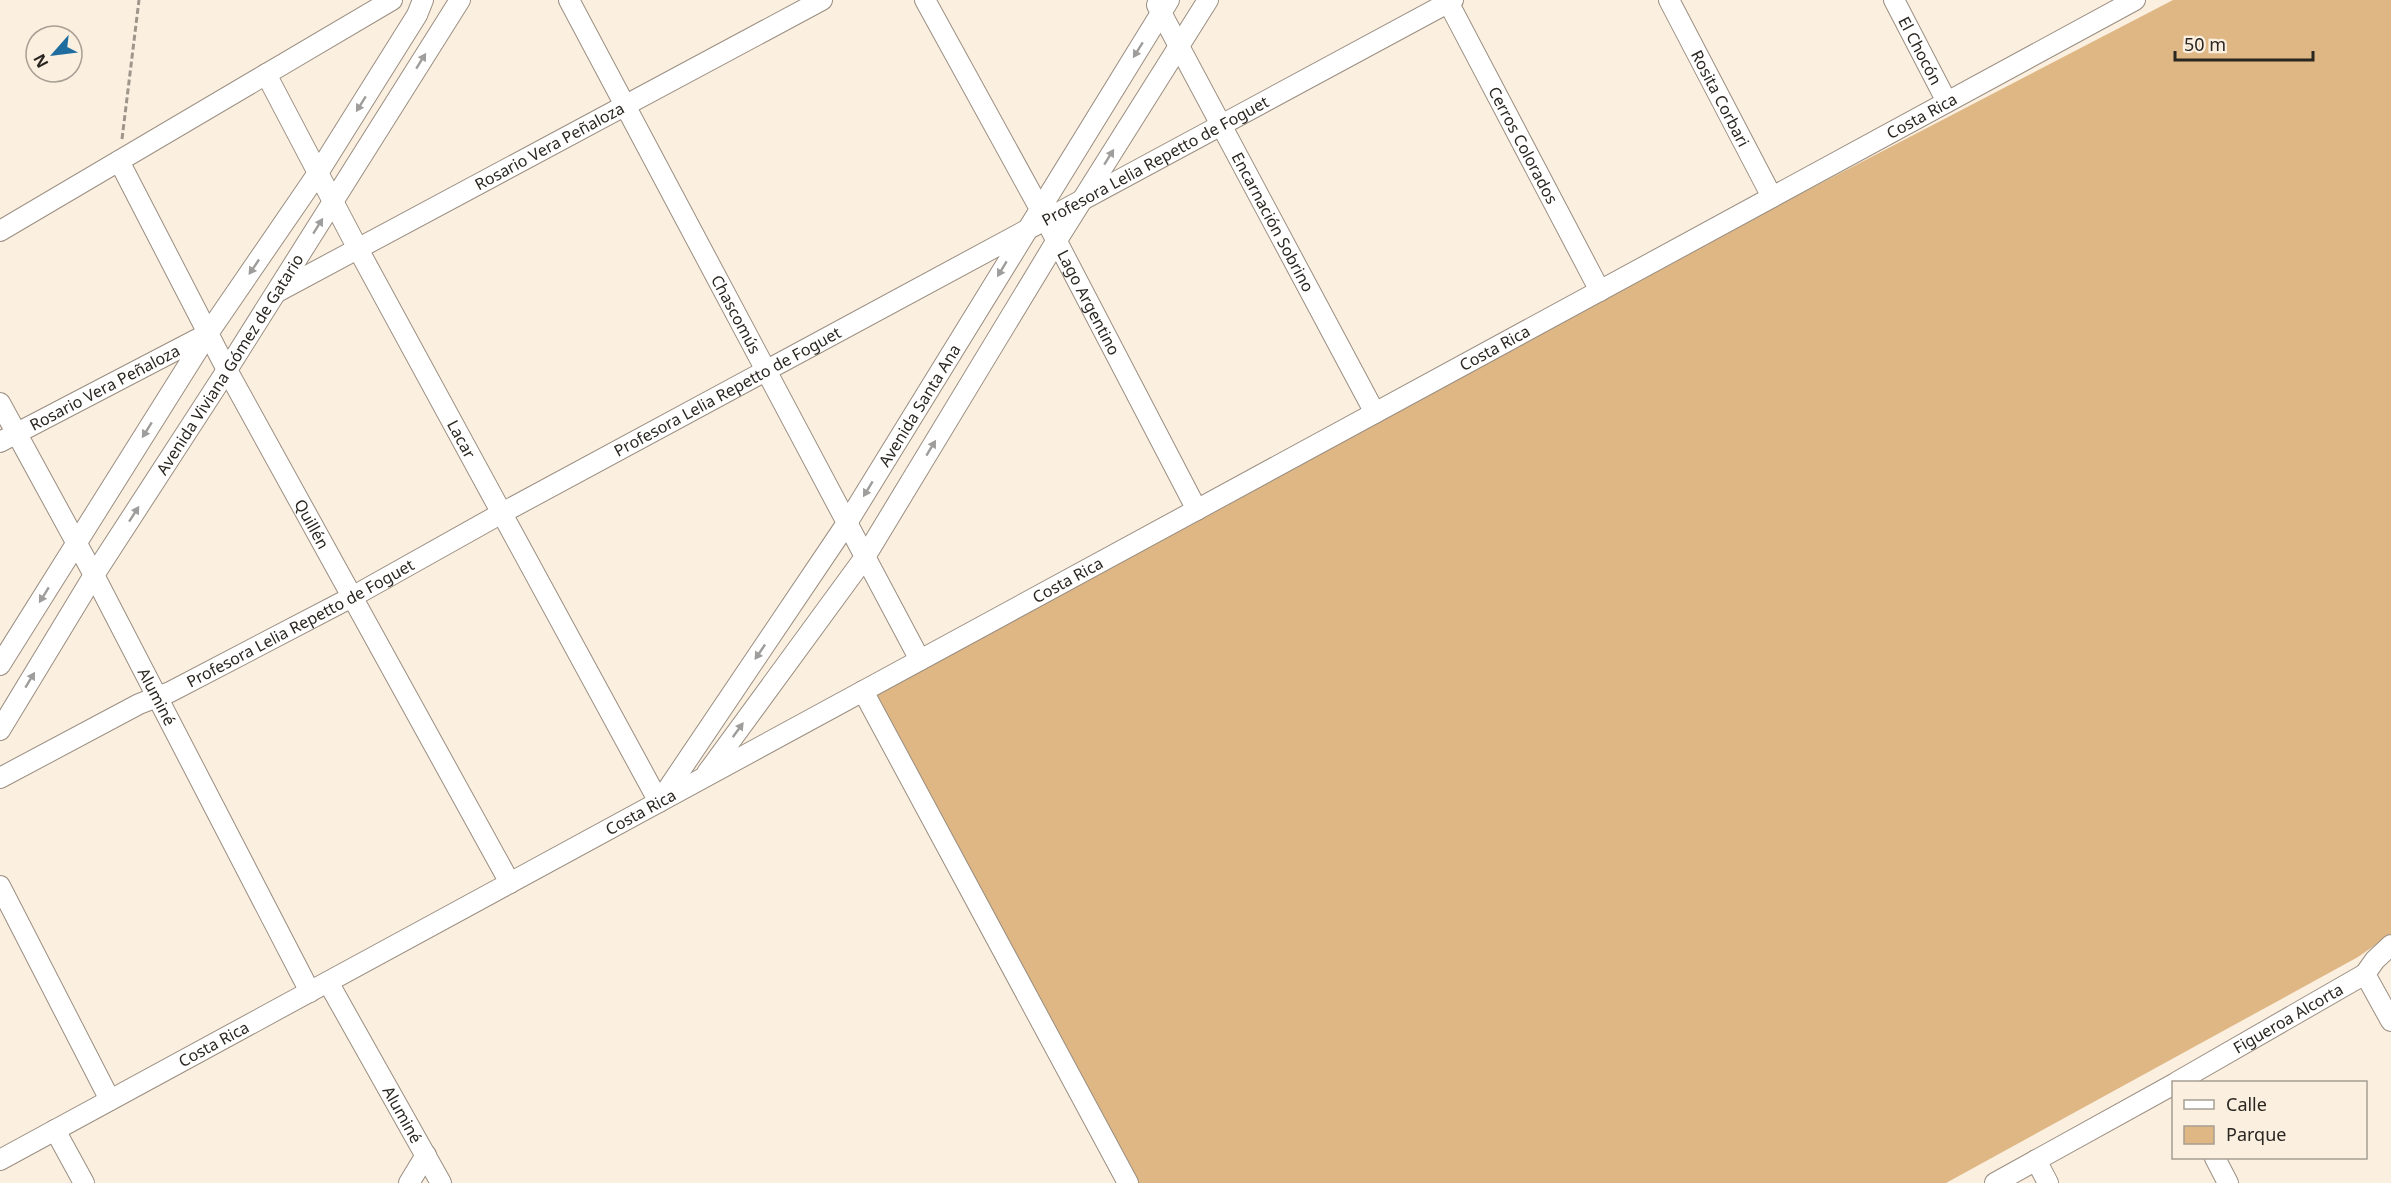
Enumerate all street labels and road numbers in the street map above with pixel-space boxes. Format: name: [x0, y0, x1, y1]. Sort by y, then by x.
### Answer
street label: El Chocón: [1893, 13, 1947, 89]
street label: Rosita Corbari: [1686, 46, 1755, 151]
street label: Cerros Colorados: [1483, 83, 1563, 208]
street label: Costa Rica: [1883, 88, 1961, 144]
street label: Profesora Lelia Repetto de Foguet: [1038, 90, 1273, 231]
street label: Rosario Vera Peñaloza: [471, 97, 628, 195]
street label: Encarnación Sobrino: [1227, 148, 1319, 296]
street label: Lago Argentino: [1052, 246, 1125, 359]
street label: Avenida Viviana Gómez de Gatario: [151, 249, 309, 479]
street label: Chascomús: [706, 271, 766, 358]
street label: Costa Rica: [1455, 320, 1534, 376]
street label: Profesora Lelia Repetto de Foguet: [610, 321, 845, 462]
street label: Rosario Vera Peñaloza: [26, 339, 183, 436]
street label: Avenida Santa Ana: [873, 340, 966, 471]
street label: Lacar: [442, 416, 481, 462]
street label: Quillén: [289, 495, 334, 553]
street label: Costa Rica: [1028, 552, 1107, 608]
street label: Profesora Lelia Repetto de Foguet: [183, 553, 418, 693]
street label: Aluminé: [133, 664, 181, 729]
street label: Costa Rica: [601, 784, 680, 840]
street label: Figueroa Alcorta: [2229, 978, 2347, 1059]
street label: Costa Rica: [174, 1016, 253, 1072]
street label: Aluminé: [378, 1082, 427, 1147]

